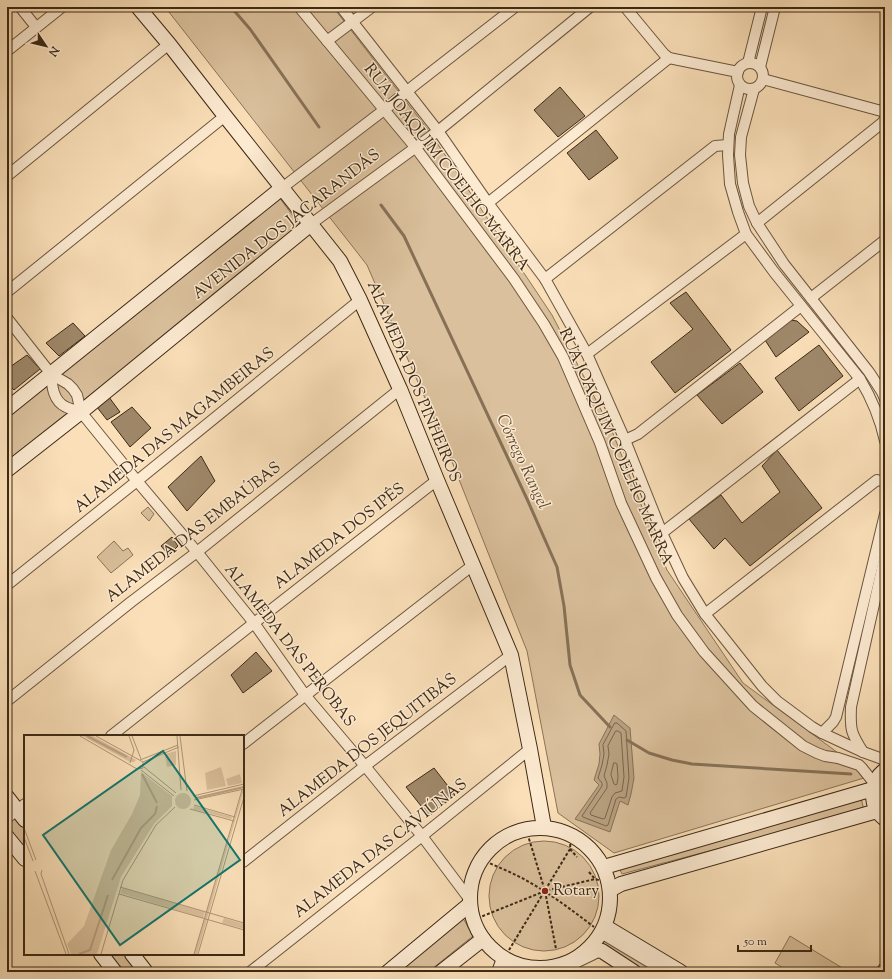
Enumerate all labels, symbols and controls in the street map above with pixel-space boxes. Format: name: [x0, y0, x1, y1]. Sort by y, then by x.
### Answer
north arrow: [26, 26, 66, 66]
text: N: [44, 42, 63, 60]
street label: RUA JOAQUIM COELHO MARRA: [358, 59, 534, 277]
street label: AVENIDA DOS JACARANDÁS: [188, 144, 386, 306]
street label: ALAMEDA DOS PINHEIROS: [360, 278, 466, 486]
street label: RUA JOAQUIM COELHO MARRA: [552, 325, 678, 569]
street label: ALAMEDA DAS MAGAMBEIRAS: [70, 343, 280, 519]
water label: Córrego Rangel: [489, 410, 555, 514]
street label: ALAMEDA DAS EMBAÚBAS: [101, 456, 287, 609]
street label: ALAMEDA DOS IPÊS: [269, 478, 411, 596]
street label: ALAMEDA DAS PEROBAS: [218, 560, 360, 732]
street label: ALAMEDA DOS JEQUITIBÁS: [273, 669, 463, 823]
inset map: [24, 735, 244, 955]
street label: ALAMEDA DAS CAVIÚNAS: [289, 773, 473, 924]
place label: Rotary: [553, 880, 599, 903]
marker: Rotary: [540, 886, 550, 896]
scale bar: [738, 927, 811, 953]
text: 50 m: [743, 933, 767, 951]

